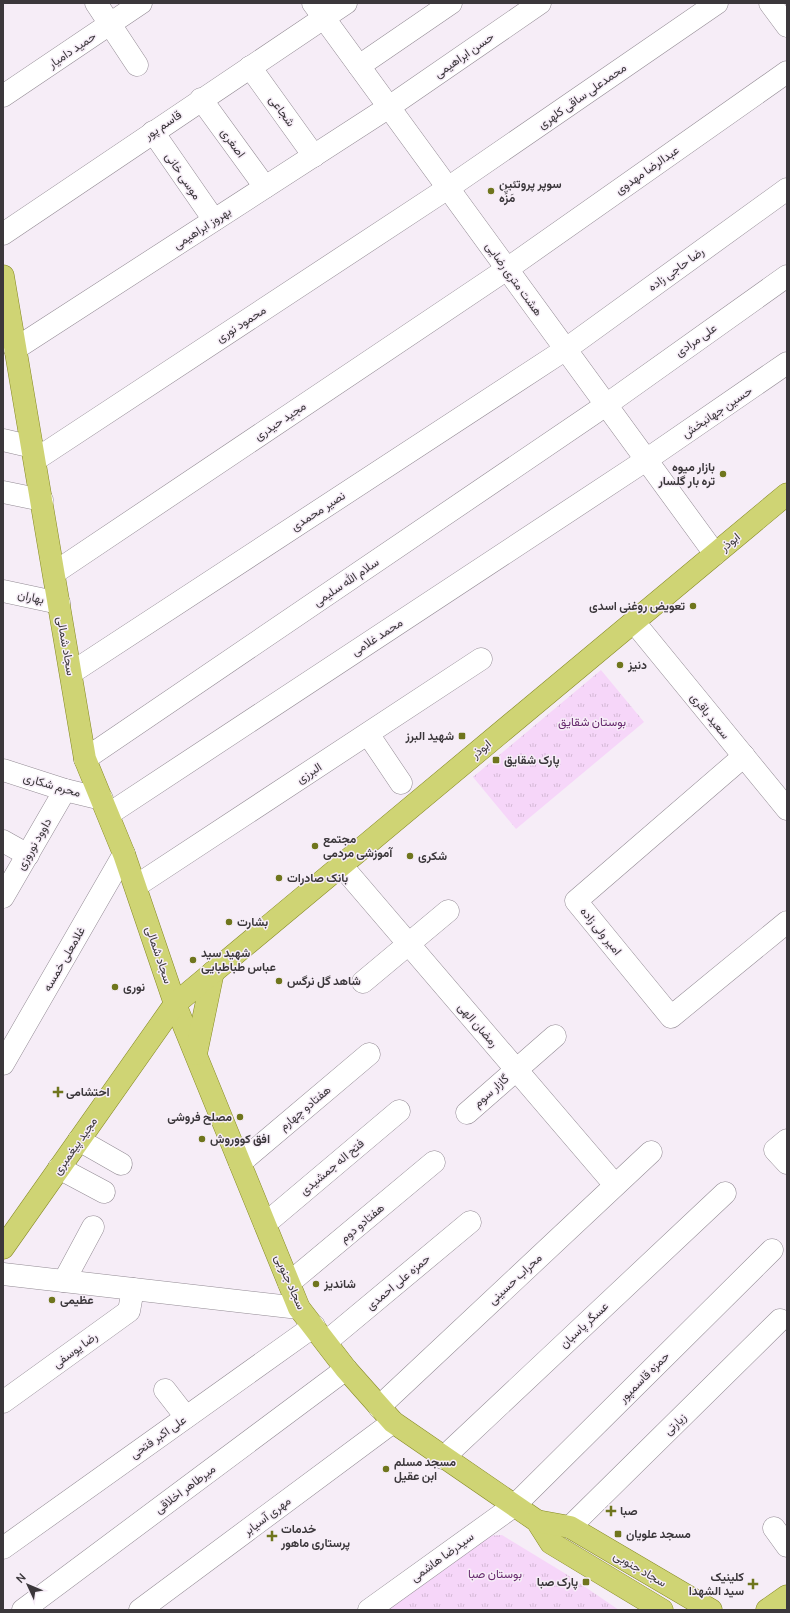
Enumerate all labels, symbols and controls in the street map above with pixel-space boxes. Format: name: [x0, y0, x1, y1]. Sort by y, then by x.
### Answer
street label: حمید دامیار: [44, 27, 99, 72]
street label: حسن ابراهیمی: [430, 28, 497, 82]
street label: محمدعلی ساقی کلهری: [534, 59, 629, 133]
street label: شجاعی: [265, 92, 300, 130]
street label: قاسم پور: [140, 106, 185, 144]
street label: اصغری: [217, 124, 250, 161]
street label: عبدالرضا مهدوی: [611, 141, 682, 198]
street label: موسی خانی: [161, 149, 205, 203]
place label: سوپر پروتئین مَزِّه: [499, 175, 562, 206]
marker: سوپر پروتئین مَزِّه: [486, 186, 496, 196]
street label: بهروز ابراهیمی: [169, 202, 234, 253]
street label: هشت متری رضایی: [482, 238, 547, 319]
street label: رضا حاجی زاده: [644, 242, 707, 295]
street label: محمود نوری: [212, 301, 269, 346]
street label: علی مرادی: [671, 319, 720, 360]
street label: حسین جهانبخش: [678, 382, 755, 441]
street label: مجید حیدری: [250, 397, 309, 444]
place label: بازار میوه تره بار گلسار: [657, 458, 715, 489]
marker: بازار میوه تره بار گلسار: [718, 469, 728, 479]
street label: نصیر محمدی: [287, 487, 348, 535]
street label: ابوذر: [715, 528, 743, 556]
street label: سلام الله سلیمی: [309, 553, 382, 610]
street label: بهاران: [16, 585, 46, 608]
place label: تعویض روغنی اسدی: [589, 597, 685, 614]
marker: تعویض روغنی اسدی: [688, 601, 698, 611]
street label: محمد غلامی: [348, 614, 406, 660]
street label: سجاد شمالی: [53, 615, 80, 677]
place label: دنیز: [627, 656, 647, 673]
marker: دنیز: [615, 660, 625, 670]
street label: سعید باقری: [687, 689, 734, 742]
park label: بوستان شقایق: [558, 713, 626, 730]
place label: شهید البرز: [404, 727, 454, 744]
marker: شهید البرز: [457, 731, 467, 741]
street label: ابوذر: [466, 735, 494, 763]
place label: پارک شقایق: [504, 751, 560, 768]
marker: پارک شقایق: [491, 755, 501, 765]
street label: البرزی: [293, 758, 325, 787]
street label: محرم شکاری: [21, 768, 83, 801]
street label: داوود نوروزی: [12, 814, 56, 873]
place label: مجتمع آموزشی مردمی: [323, 830, 393, 861]
marker: مجتمع آموزشی مردمی: [310, 841, 320, 851]
place label: شکری: [418, 847, 448, 864]
marker: شکری: [405, 851, 415, 861]
place label: بانک صادرات: [287, 869, 348, 886]
marker: بانک صادرات: [274, 873, 284, 883]
street label: امیر ولی زاده: [577, 903, 626, 958]
place label: بشارت: [237, 913, 269, 930]
marker: بشارت: [224, 917, 234, 927]
street label: غلامعلی خمسه: [38, 923, 89, 994]
street label: سجاد شمالی: [142, 924, 177, 986]
place label: شهید سید عباس طباطبایی: [201, 944, 276, 975]
marker: شهید سید عباس طباطبایی: [188, 955, 198, 965]
place label: شاهد گل نرگس: [287, 972, 361, 989]
marker: شاهد گل نرگس: [274, 976, 284, 986]
place label: نوری: [123, 978, 145, 995]
marker: نوری: [110, 982, 120, 992]
street label: رمضان الهی: [454, 999, 503, 1051]
street label: گازار سوم: [469, 1070, 512, 1111]
street label: هفتادو چهارم: [275, 1081, 334, 1134]
place label: احتشامی: [66, 1083, 110, 1100]
marker: احتشامی: [53, 1087, 63, 1097]
place label: مصلح فروشی: [167, 1108, 232, 1125]
marker: مصلح فروشی: [235, 1112, 245, 1122]
street label: مجید پیغمبری: [48, 1113, 101, 1178]
place label: افق کووروش: [210, 1130, 270, 1147]
marker: افق کووروش: [197, 1134, 207, 1144]
street label: فتح اله جمشیدی: [296, 1135, 368, 1199]
street label: هفتادو دوم: [336, 1199, 388, 1246]
street label: محراب حسینی: [484, 1249, 545, 1308]
street label: حمزه علی احمدی: [362, 1250, 434, 1314]
street label: سجاد جنوبی: [271, 1251, 310, 1312]
place label: شاندیز: [323, 1275, 356, 1292]
marker: شاندیز: [311, 1279, 321, 1289]
place label: عظیمی: [60, 1291, 94, 1308]
marker: عظیمی: [47, 1295, 57, 1305]
street label: عسگر پاسبان: [555, 1298, 612, 1352]
street label: رضا یوسفی: [49, 1328, 101, 1372]
street label: حمزه قاسمپور: [614, 1347, 673, 1407]
street label: زیارتی: [659, 1409, 690, 1439]
street label: علی اکبر فتحی: [126, 1411, 189, 1462]
place label: مسجد مسلم ابن عقیل: [394, 1453, 456, 1484]
street label: میرطاهر اخلاقی: [151, 1460, 219, 1517]
marker: مسجد مسلم ابن عقیل: [381, 1464, 391, 1474]
street label: مهری آسیابر: [239, 1492, 294, 1540]
place label: صبا: [620, 1502, 638, 1519]
marker: صبا: [605, 1505, 617, 1517]
place label: خدمات پرستاری ماهور: [280, 1520, 350, 1551]
place label: مسجد علویان: [626, 1525, 691, 1542]
street label: سیدرضا هاشمی: [406, 1528, 477, 1585]
marker: مسجد علویان: [613, 1529, 623, 1539]
marker: خدمات پرستاری ماهور: [266, 1530, 278, 1542]
street label: سجاد جنوبی: [611, 1547, 670, 1591]
north arrow: [8, 1565, 48, 1605]
park label: بوستان صبا: [468, 1565, 522, 1582]
place label: کلینیک سید الشهدا: [689, 1568, 745, 1599]
text: N: [12, 1570, 29, 1586]
place label: پارک صبا: [537, 1573, 578, 1590]
marker: پارک صبا: [581, 1577, 591, 1587]
marker: کلینیک سید الشهدا: [747, 1578, 759, 1590]

